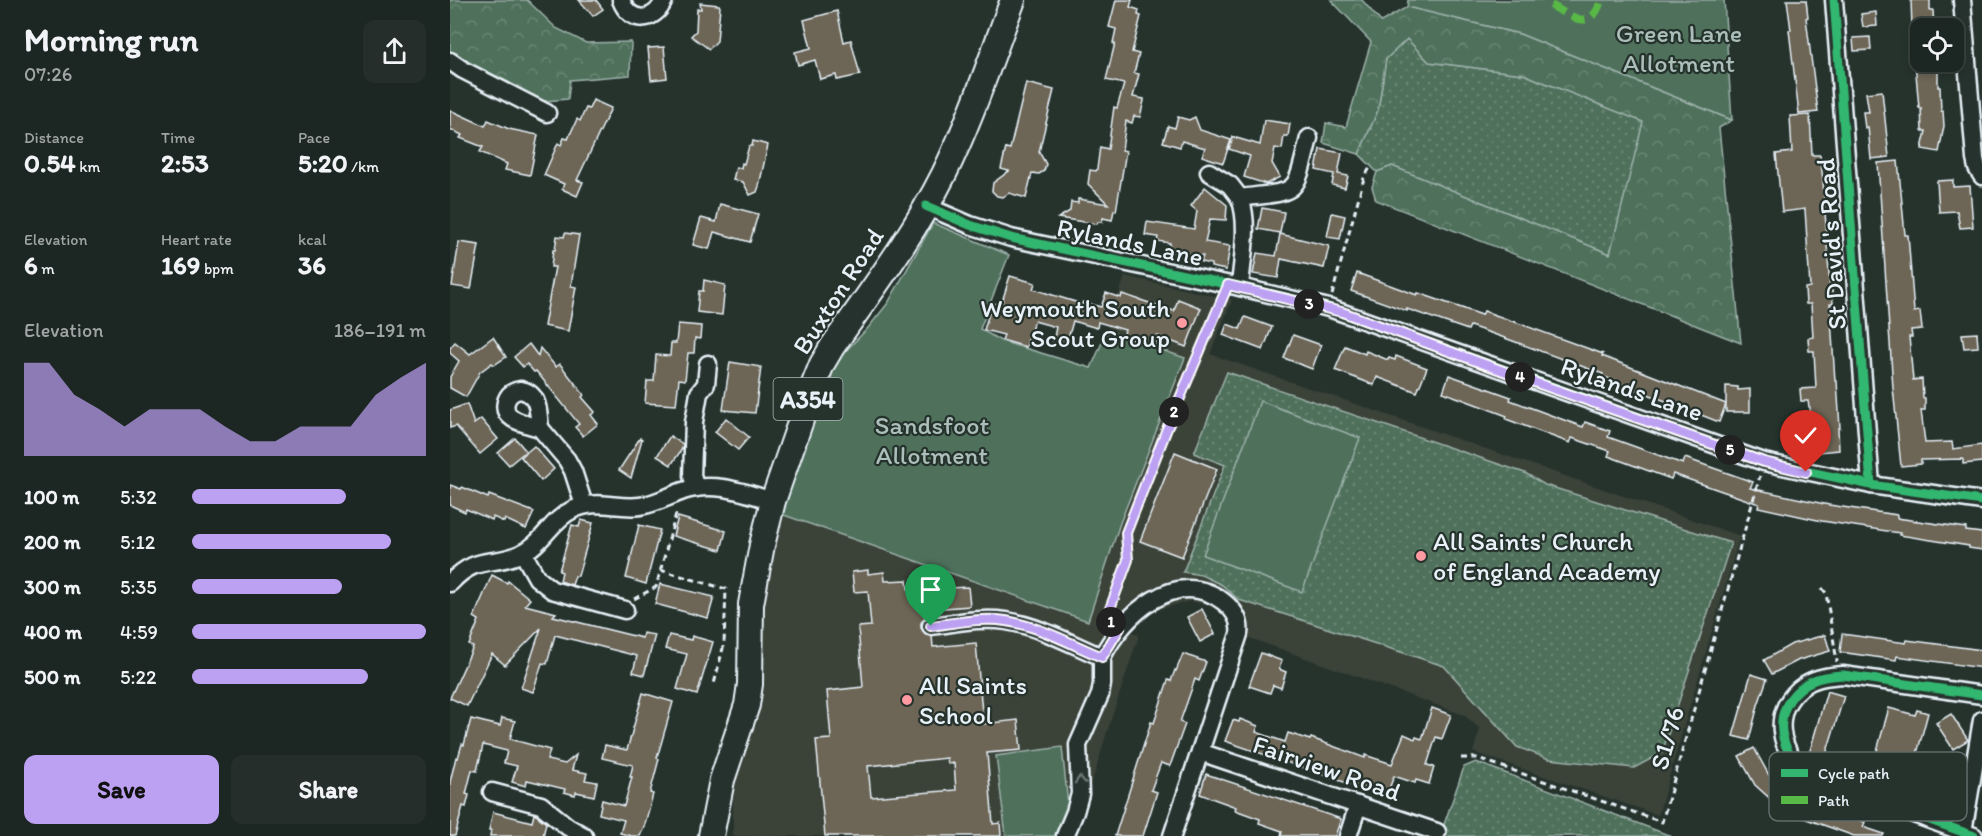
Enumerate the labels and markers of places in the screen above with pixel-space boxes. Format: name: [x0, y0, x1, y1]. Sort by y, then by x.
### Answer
pin: 3: [1294, 289, 1324, 319]
place label: Weymouth South Scout Group: [980, 292, 1170, 354]
marker: Weymouth South Scout Group: [1175, 316, 1189, 330]
pin: 4: [1505, 362, 1535, 392]
pin: 2: [1159, 397, 1189, 427]
pin: [1780, 410, 1831, 472]
pin: 5: [1715, 435, 1745, 465]
place label: All Saints' Church of England Academy: [1433, 525, 1660, 587]
marker: All Saints' Church of England Academy: [1414, 549, 1428, 563]
pin: [905, 564, 956, 626]
pin: 1: [1096, 607, 1126, 637]
place label: All Saints School: [919, 669, 1027, 731]
marker: All Saints School: [900, 693, 914, 707]

